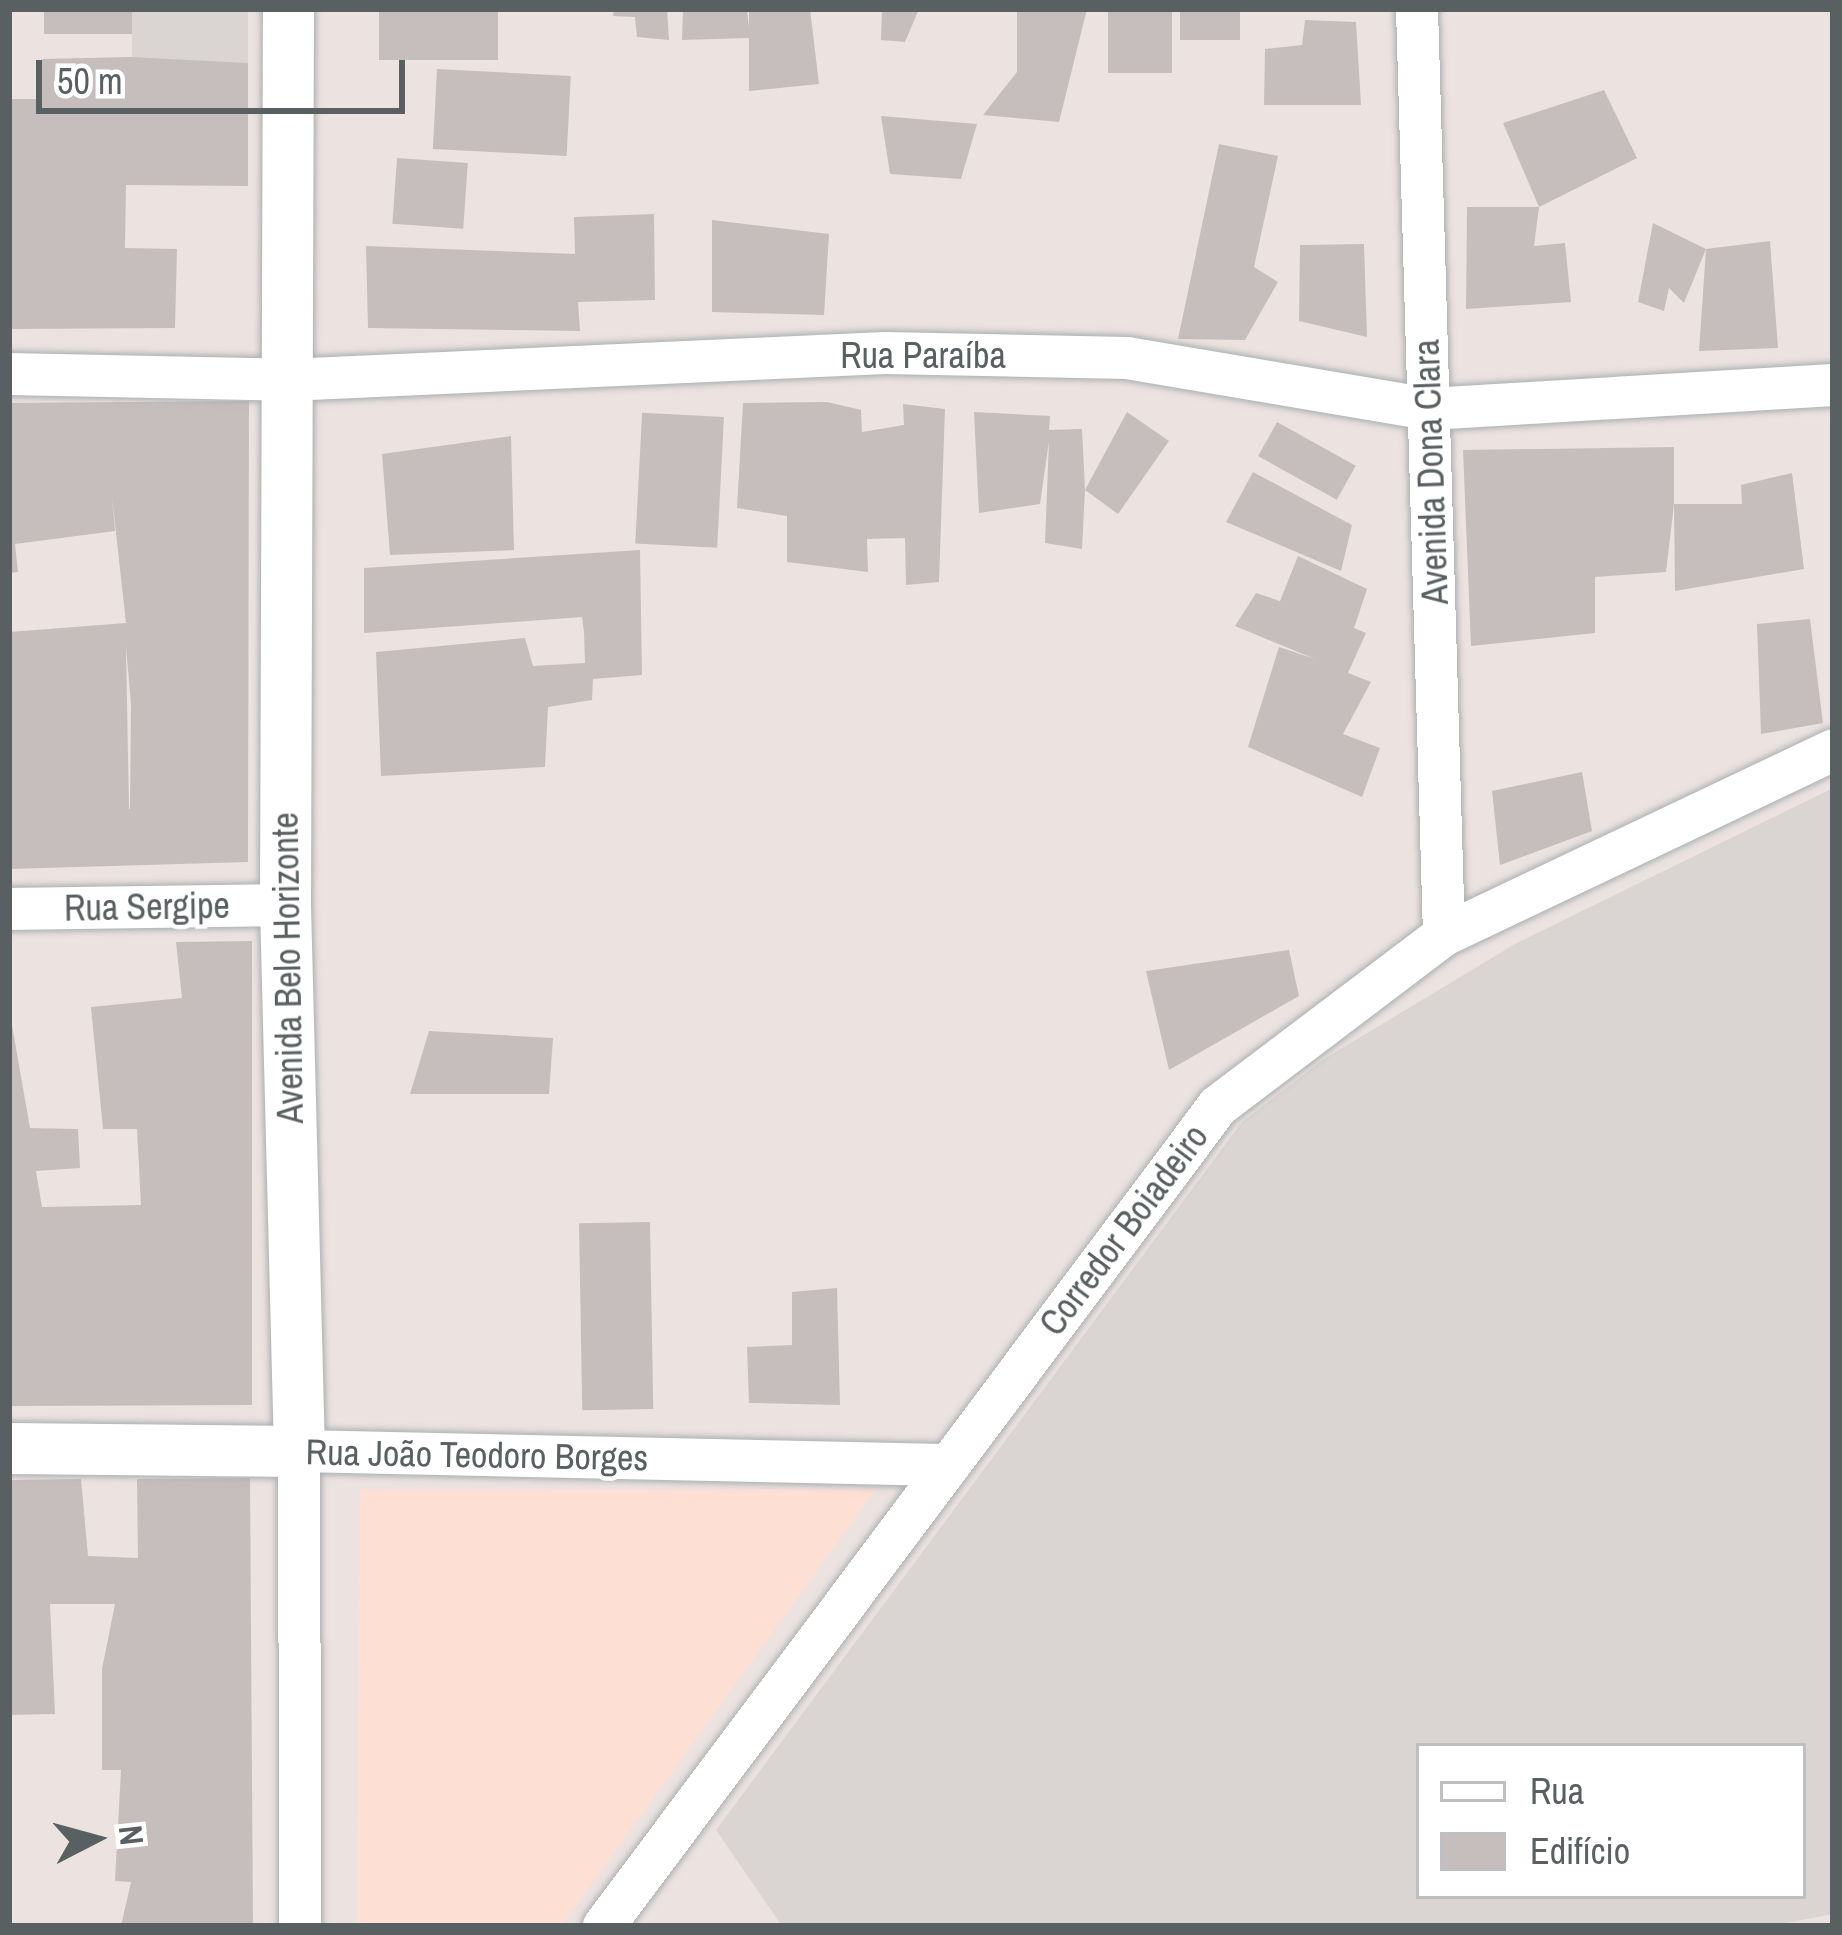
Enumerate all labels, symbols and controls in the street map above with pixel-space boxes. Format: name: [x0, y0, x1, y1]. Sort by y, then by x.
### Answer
scale bar: [42, 36, 411, 110]
text: 50 m: [57, 57, 123, 105]
street label: Rua Paraíba: [840, 334, 1006, 378]
street label: Avenida Dona Clara: [1405, 339, 1457, 605]
street label: Avenida Belo Horizonte: [264, 812, 312, 1124]
street label: Rua Sergipe: [64, 884, 230, 930]
street label: Corredor Boiadeiro: [1031, 1116, 1217, 1344]
street label: Rua João Teodoro Borges: [305, 1430, 649, 1480]
legend: [1416, 1743, 1806, 1899]
text: Rua: [1530, 1767, 1584, 1815]
north arrow: [36, 1779, 156, 1899]
text: N: [109, 1823, 155, 1847]
text: Edifício: [1530, 1827, 1630, 1875]

